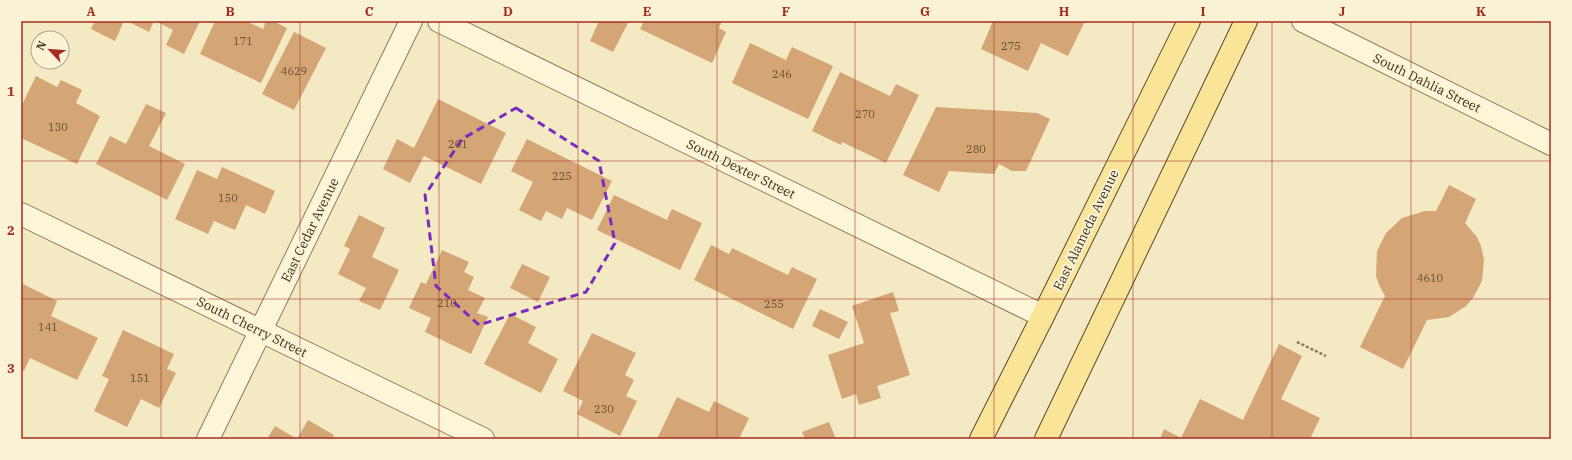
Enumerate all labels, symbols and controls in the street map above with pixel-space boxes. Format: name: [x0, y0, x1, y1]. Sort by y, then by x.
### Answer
text: A: [86, 3, 96, 20]
text: B: [225, 3, 235, 20]
text: C: [365, 3, 374, 20]
text: D: [503, 3, 513, 20]
text: E: [643, 3, 651, 20]
text: F: [782, 3, 790, 20]
text: G: [920, 3, 930, 20]
text: H: [1059, 3, 1070, 20]
text: I: [1201, 3, 1206, 20]
text: J: [1339, 3, 1346, 20]
text: K: [1476, 3, 1486, 20]
north arrow: [30, 30, 70, 70]
house number: 171: [233, 34, 253, 48]
text: N: [33, 38, 49, 53]
house number: 275: [1001, 39, 1021, 53]
street label: South Dahlia Street: [1370, 50, 1484, 117]
house number: 4629: [281, 64, 307, 78]
house number: 246: [772, 67, 792, 81]
text: 1: [7, 83, 15, 100]
house number: 270: [855, 107, 875, 121]
house number: 130: [48, 120, 68, 134]
street label: South Dexter Street: [684, 135, 799, 203]
house number: 201: [448, 137, 468, 151]
house number: 280: [966, 142, 986, 156]
street label: East Alameda Avenue: [1049, 167, 1123, 293]
house number: 225: [552, 169, 572, 183]
street label: East Cedar Avenue: [277, 175, 343, 285]
house number: 150: [218, 191, 238, 205]
text: 2: [7, 222, 15, 239]
house number: 4610: [1417, 271, 1444, 285]
street label: South Cherry Street: [194, 293, 310, 361]
house number: 210: [437, 296, 457, 310]
house number: 255: [764, 297, 784, 311]
house number: 141: [38, 320, 58, 334]
text: 3: [7, 360, 15, 377]
house number: 151: [130, 371, 150, 385]
house number: 230: [594, 402, 614, 416]

